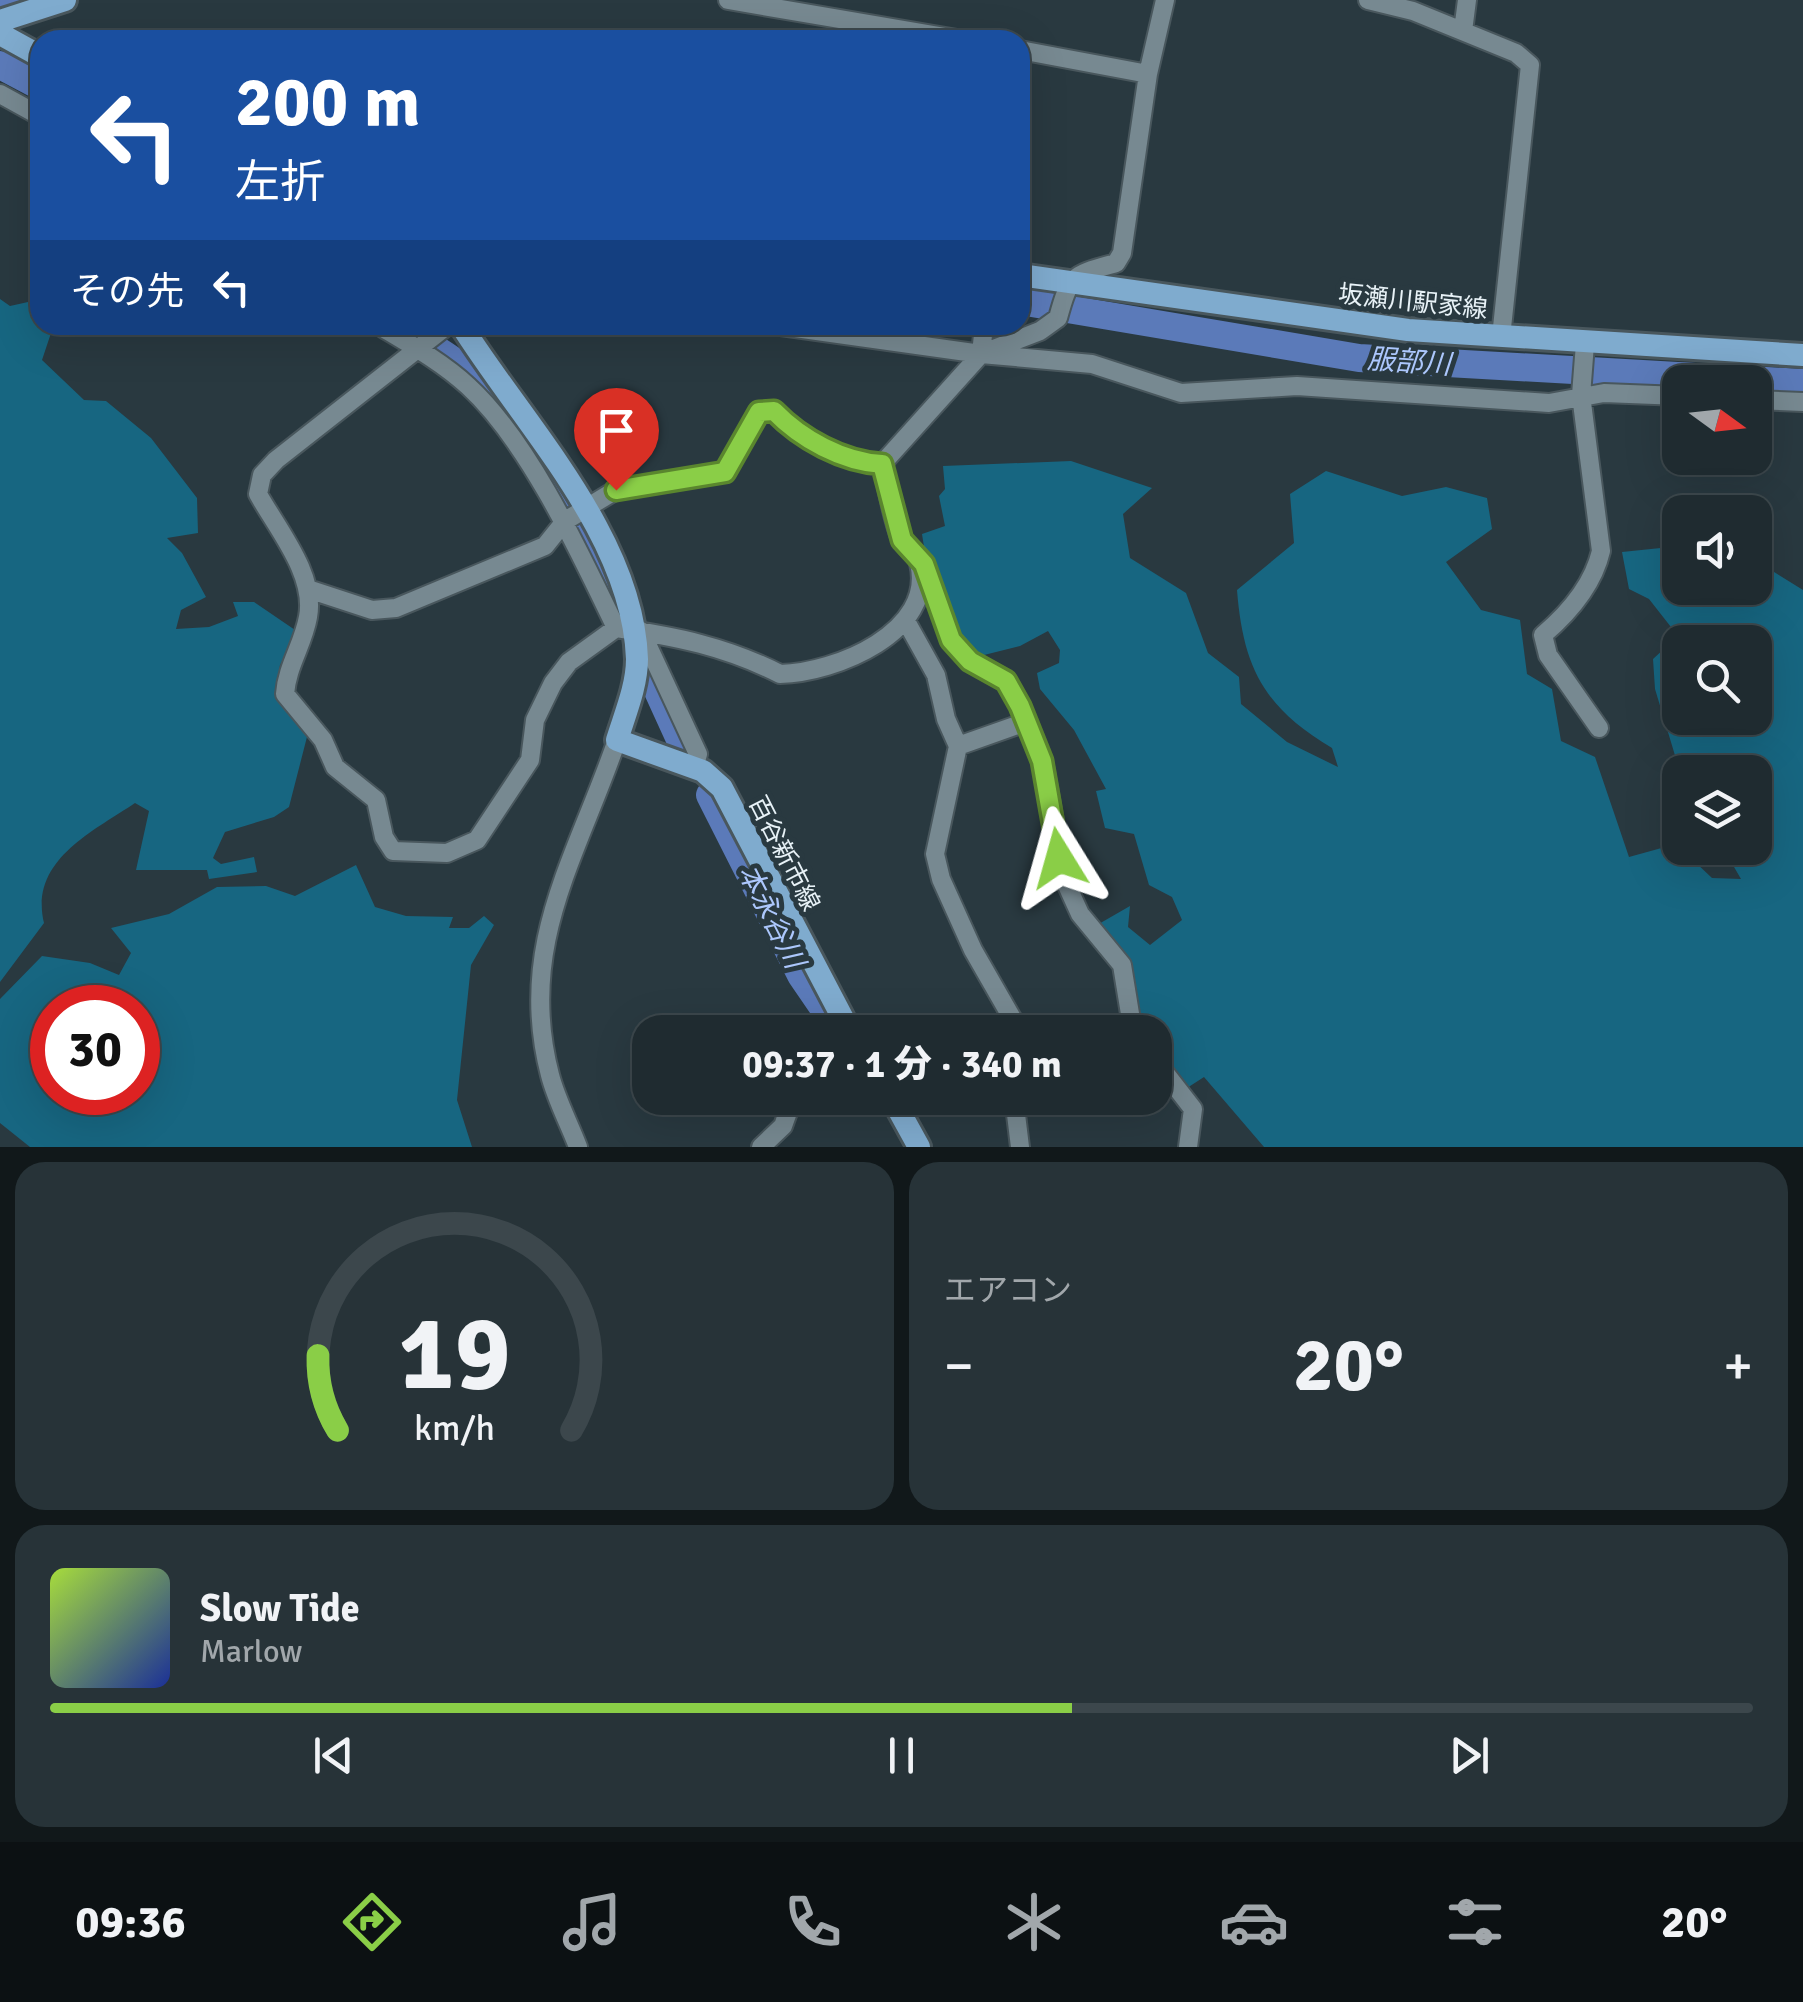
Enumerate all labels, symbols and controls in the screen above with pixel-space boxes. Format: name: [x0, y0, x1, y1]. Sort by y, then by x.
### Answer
text: 200 m: [235, 59, 420, 145]
icon: left: [70, 70, 200, 200]
text: 左折: [235, 155, 325, 210]
icon: left: [204, 260, 259, 315]
text: その先: [70, 268, 184, 315]
street label: 坂瀬川駅家線: [1337, 278, 1489, 325]
water label: 服部川: [1366, 342, 1455, 382]
north arrow: [1662, 365, 1772, 475]
map controls: [1662, 365, 1772, 865]
pin: [574, 388, 659, 491]
icon: arrive: [589, 403, 644, 458]
button: sound: [1662, 495, 1772, 605]
button: search: [1662, 625, 1772, 735]
button: layers: [1662, 755, 1772, 865]
street label: 百谷新市線: [742, 790, 827, 916]
position arrow: [1007, 806, 1111, 910]
water label: 本永谷川: [731, 859, 813, 977]
speed limit sign: 30: [30, 985, 160, 1115]
text: 09:37 · 1 分 · 340 m: [742, 1041, 1062, 1088]
text: エアコン: [944, 1271, 1072, 1310]
text: 19: [398, 1290, 511, 1418]
text: 20°: [1293, 1319, 1404, 1412]
text: −: [944, 1332, 974, 1400]
text: +: [1723, 1332, 1753, 1400]
text: km/h: [414, 1406, 495, 1450]
text: Slow Tide: [200, 1585, 360, 1632]
text: Marlow: [200, 1632, 302, 1671]
icon: previous: [306, 1728, 361, 1783]
icon: pause: [874, 1728, 929, 1783]
icon: next: [1442, 1728, 1497, 1783]
icon: directions: [337, 1887, 407, 1957]
icon: music: [557, 1887, 627, 1957]
icon: phone: [778, 1887, 848, 1957]
icon: climate: [999, 1887, 1069, 1957]
icon: car: [1219, 1887, 1289, 1957]
icon: filters: [1440, 1887, 1510, 1957]
text: 09:36: [75, 1895, 186, 1950]
text: 20°: [1661, 1895, 1728, 1950]

